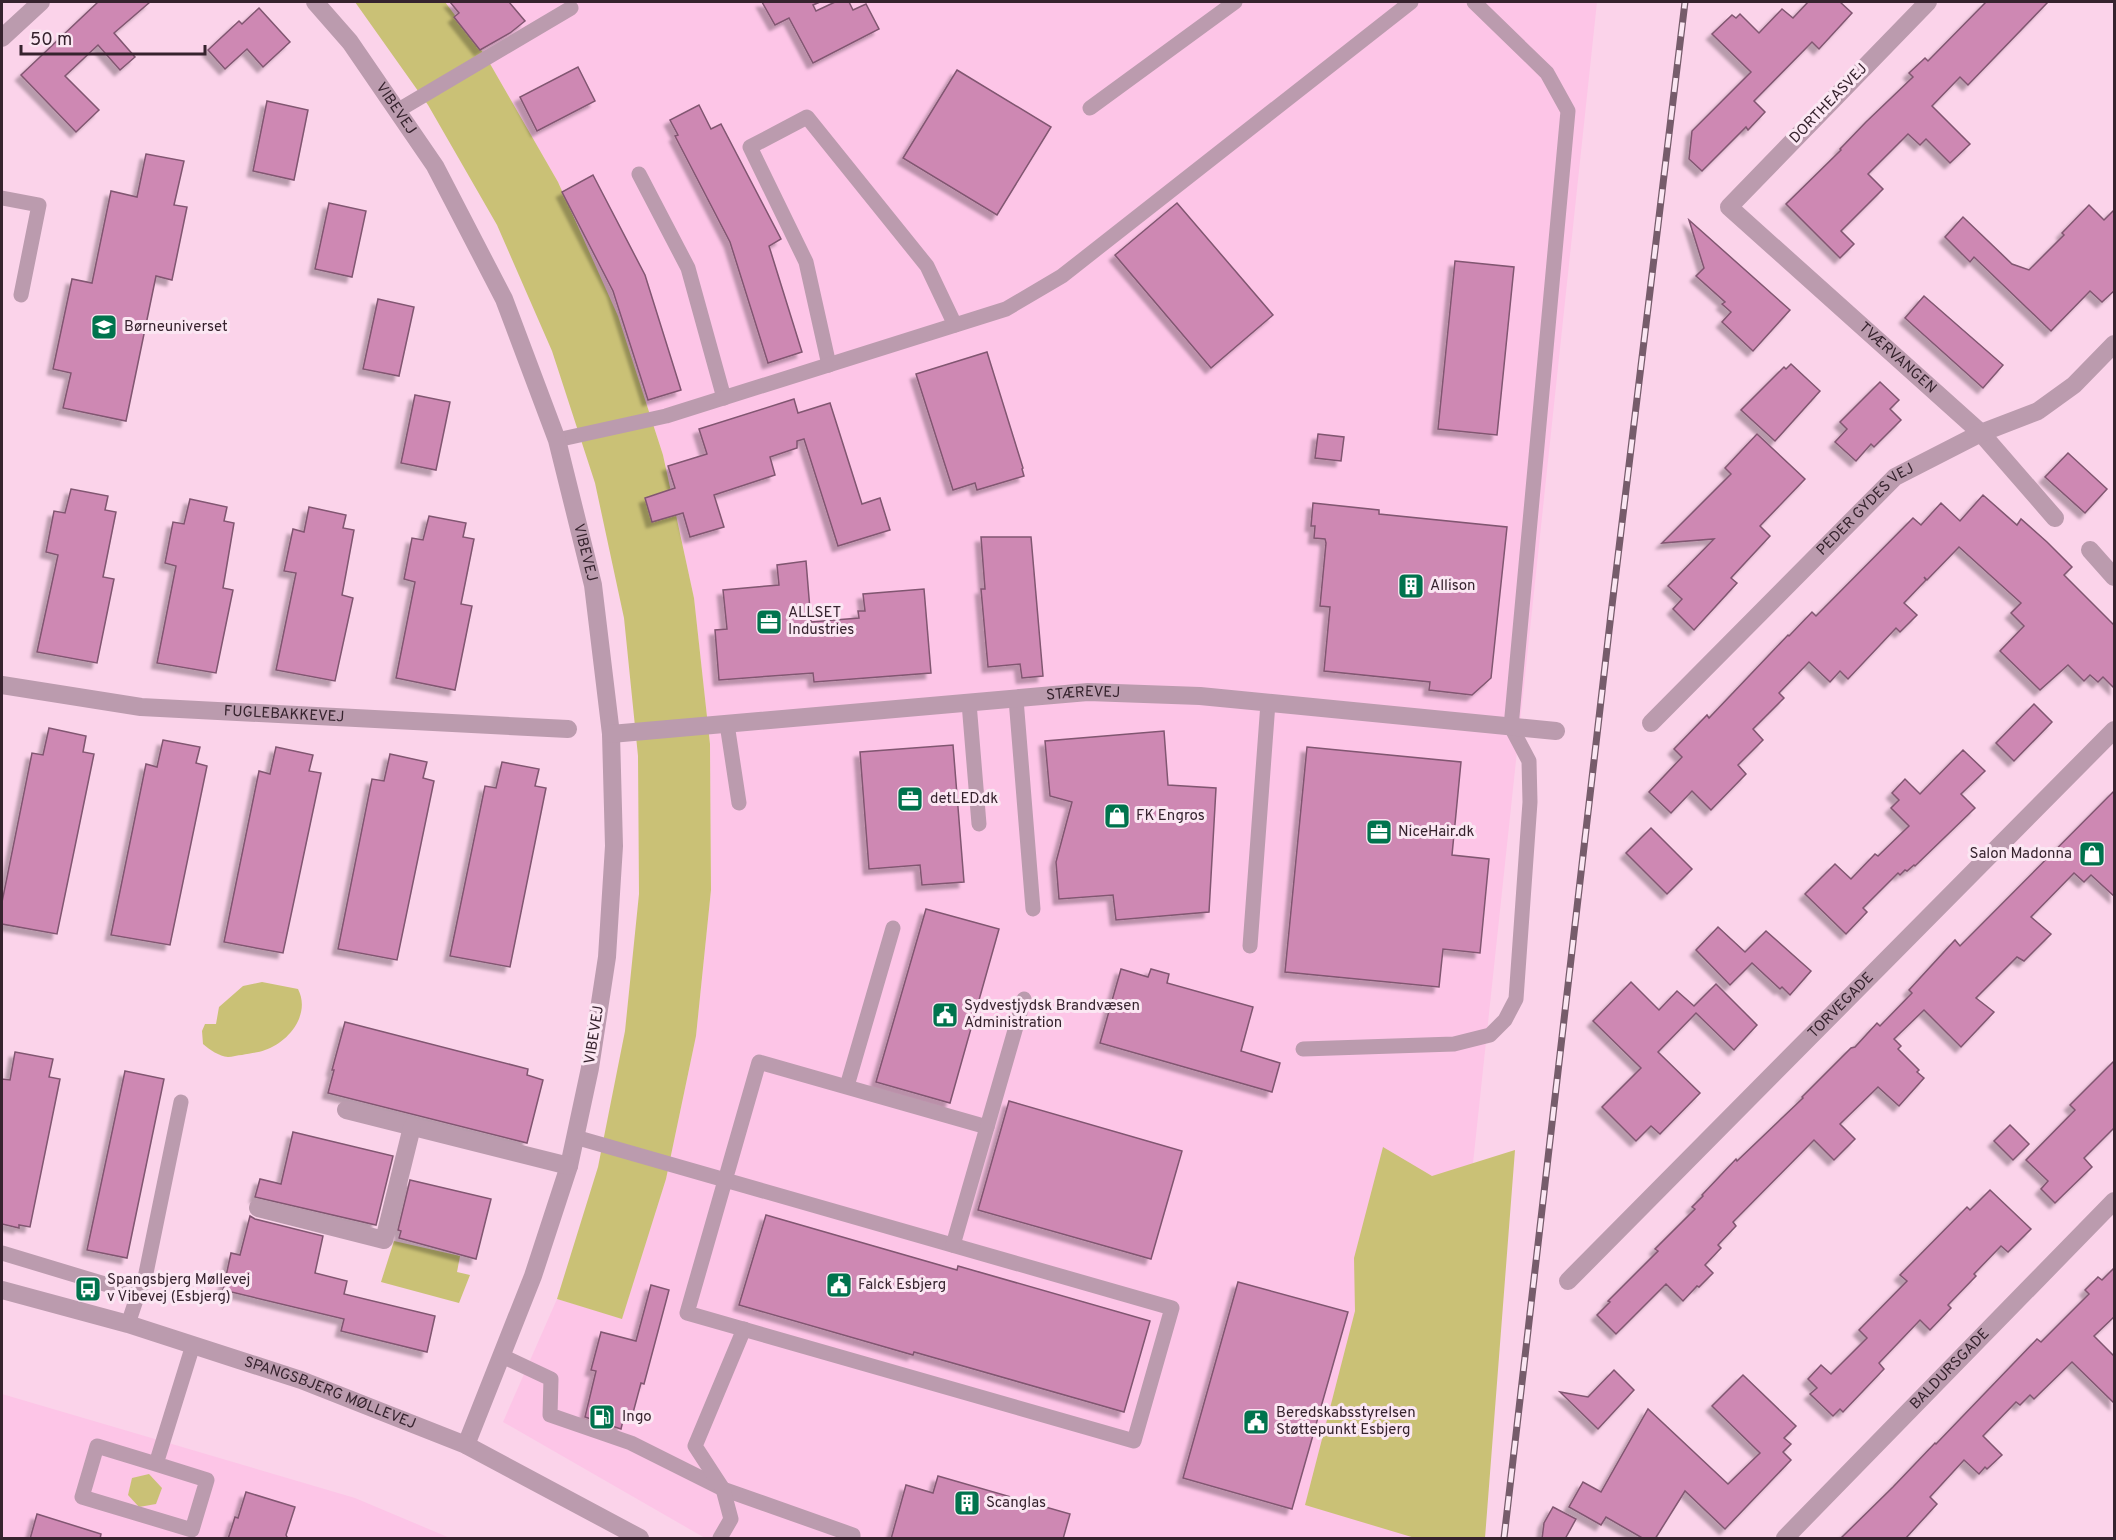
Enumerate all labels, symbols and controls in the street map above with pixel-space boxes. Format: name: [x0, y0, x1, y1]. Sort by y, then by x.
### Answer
scale bar: [21, 18, 206, 56]
text: 50 m: [30, 29, 72, 52]
street label: DORTHEASVEJ: [1786, 60, 1872, 148]
street label: VIBEVEJ: [371, 79, 420, 138]
school or university icon: Børneuniverset: [89, 312, 119, 342]
place label: Børneuniverset: [124, 318, 228, 337]
street label: TVÆRVANGEN: [1855, 318, 1940, 398]
street label: PEDER GYDES VEJ: [1813, 459, 1917, 560]
street label: VIBEVEJ: [569, 522, 601, 584]
building icon: Allison: [1396, 571, 1426, 601]
place label: Allison: [1430, 577, 1475, 596]
place label: ALLSET Industries: [788, 604, 854, 640]
office icon: ALLSET Industries: [754, 607, 784, 637]
street label: STÆREVEJ: [1045, 682, 1121, 705]
street label: FUGLEBAKKEVEJ: [223, 702, 345, 727]
office icon: detLED.dk: [895, 784, 925, 814]
place label: detLED.dk: [930, 790, 998, 809]
shop icon: FK Engros: [1102, 801, 1132, 831]
place label: FK Engros: [1136, 807, 1205, 826]
office icon: NiceHair.dk: [1364, 817, 1394, 847]
place label: NiceHair.dk: [1398, 823, 1475, 842]
shop icon: Salon Madonna: [2077, 839, 2107, 869]
place label: Salon Madonna: [1969, 845, 2072, 864]
street label: TORVEGADE: [1804, 968, 1878, 1043]
place label: Sydvestjydsk Brandvæsen Administration: [964, 997, 1140, 1033]
public building icon: Sydvestjydsk Brandvæsen Administration: [930, 1000, 960, 1030]
street label: VIBEVEJ: [581, 1004, 609, 1066]
public building icon: Falck Esbjerg: [824, 1270, 854, 1300]
place label: Spangsbjerg Møllevej v Vibevej (Esbjerg): [107, 1271, 250, 1307]
bus stop icon: Spangsbjerg Møllevej v Vibevej (Esbjerg): [73, 1274, 103, 1304]
place label: Falck Esbjerg: [858, 1276, 946, 1295]
street label: BALDURSGADE: [1906, 1325, 1994, 1414]
street label: SPANGSBJERG MØLLEVEJ: [242, 1353, 419, 1434]
fuel station icon: Ingo: [587, 1402, 617, 1432]
place label: Beredskabsstyrelsen Støttepunkt Esbjerg: [1276, 1404, 1416, 1440]
public building icon: Beredskabsstyrelsen Støttepunkt Esbjerg: [1241, 1407, 1271, 1437]
place label: Ingo: [622, 1408, 652, 1427]
building icon: Scanglas: [952, 1488, 982, 1518]
place label: Scanglas: [986, 1494, 1046, 1513]

